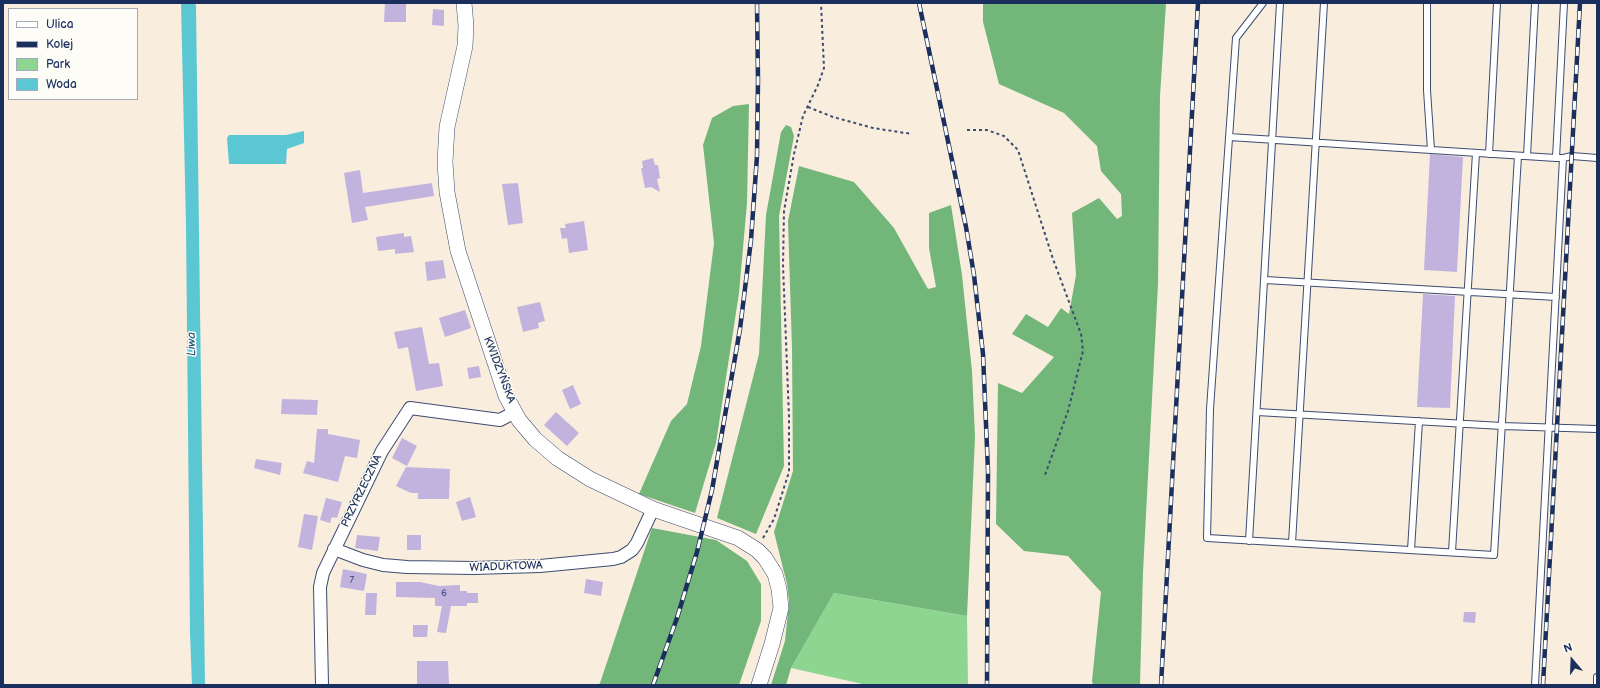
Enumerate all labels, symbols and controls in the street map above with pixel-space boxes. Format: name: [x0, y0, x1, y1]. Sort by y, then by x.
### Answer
legend: [8, 8, 138, 100]
text: Ulica: [46, 17, 73, 32]
text: Kolej: [46, 37, 73, 52]
text: Park: [46, 57, 70, 72]
text: Woda: [46, 77, 77, 92]
water label: Liwa: [185, 332, 199, 356]
street label: KWIDZYŃSKA: [480, 335, 518, 405]
street label: PRZYRZECZNA: [339, 453, 385, 529]
street label: WIADUKTOWA: [469, 559, 543, 575]
house number: 7: [350, 576, 354, 586]
house number: 6: [441, 589, 447, 599]
north arrow: [1552, 640, 1592, 680]
text: N: [1562, 641, 1574, 656]

